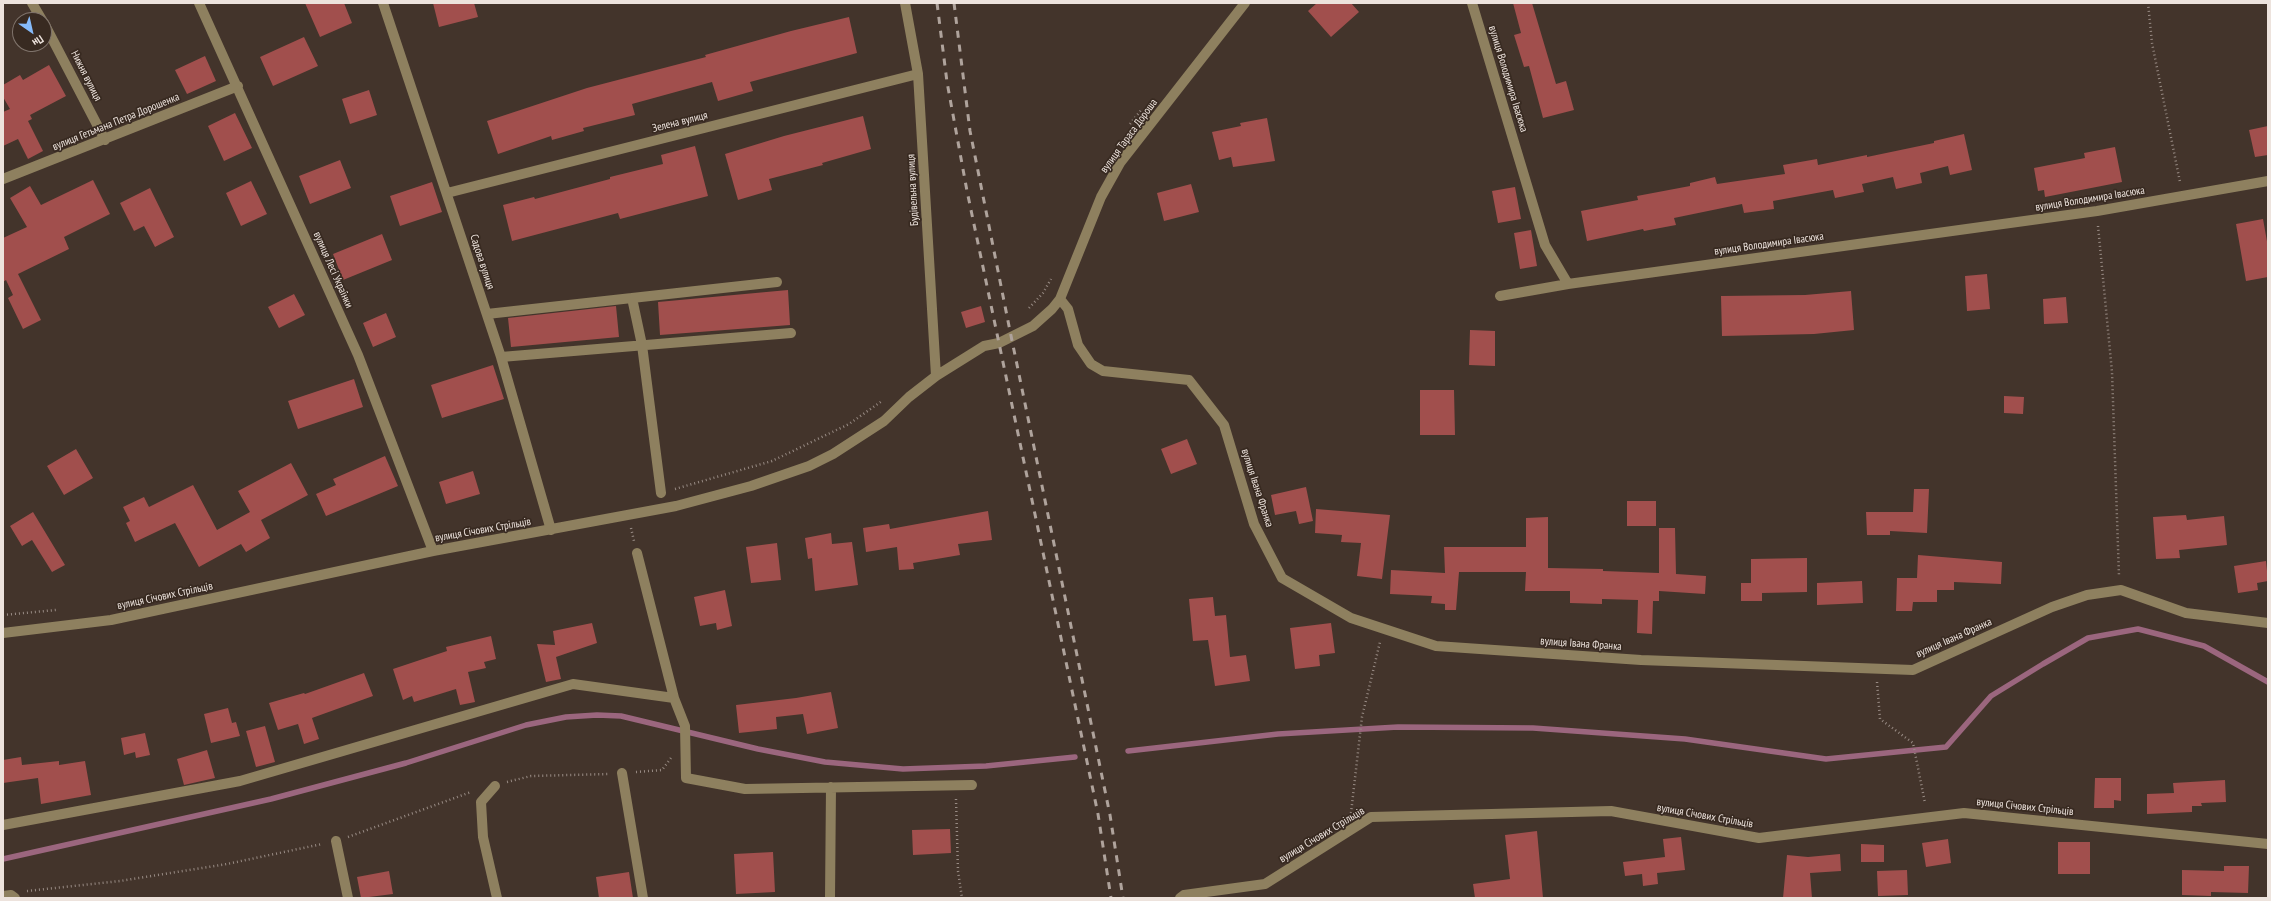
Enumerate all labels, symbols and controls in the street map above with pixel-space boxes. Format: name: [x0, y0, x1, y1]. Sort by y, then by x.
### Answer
north arrow: [12, 12, 52, 52]
street label: вулиця Володимира Івасюка: [1486, 24, 1530, 134]
text: Пн: [30, 32, 46, 50]
street label: Нижня вулиця: [68, 49, 104, 103]
street label: вулиця Гетьмана Петра Дорошенка: [51, 90, 181, 154]
street label: вулиця Тараса Дороша: [1098, 96, 1160, 176]
street label: Зелена вулиця: [651, 109, 709, 135]
street label: Будівельна вулиця: [905, 154, 921, 226]
street label: вулиця Володимира Івасюка: [2034, 184, 2146, 214]
street label: вулиця Лесі Українки: [310, 230, 356, 310]
street label: вулиця Володимира Івасюка: [1713, 230, 1825, 258]
street label: Садова вулиця: [467, 233, 497, 291]
street label: вулиця Івана Франка: [1238, 447, 1276, 529]
street label: вулиця Січових Стрільців: [434, 515, 532, 545]
street label: вулиця Січових Стрільців: [116, 579, 214, 613]
street label: вулиця Івана Франка: [1914, 615, 1994, 661]
street label: вулиця Івана Франка: [1540, 635, 1622, 653]
street label: вулиця Січових Стрільців: [1976, 795, 2074, 819]
street label: вулиця Січових Стрільців: [1656, 801, 1754, 831]
street label: вулиця Січових Стрільців: [1277, 804, 1367, 866]

